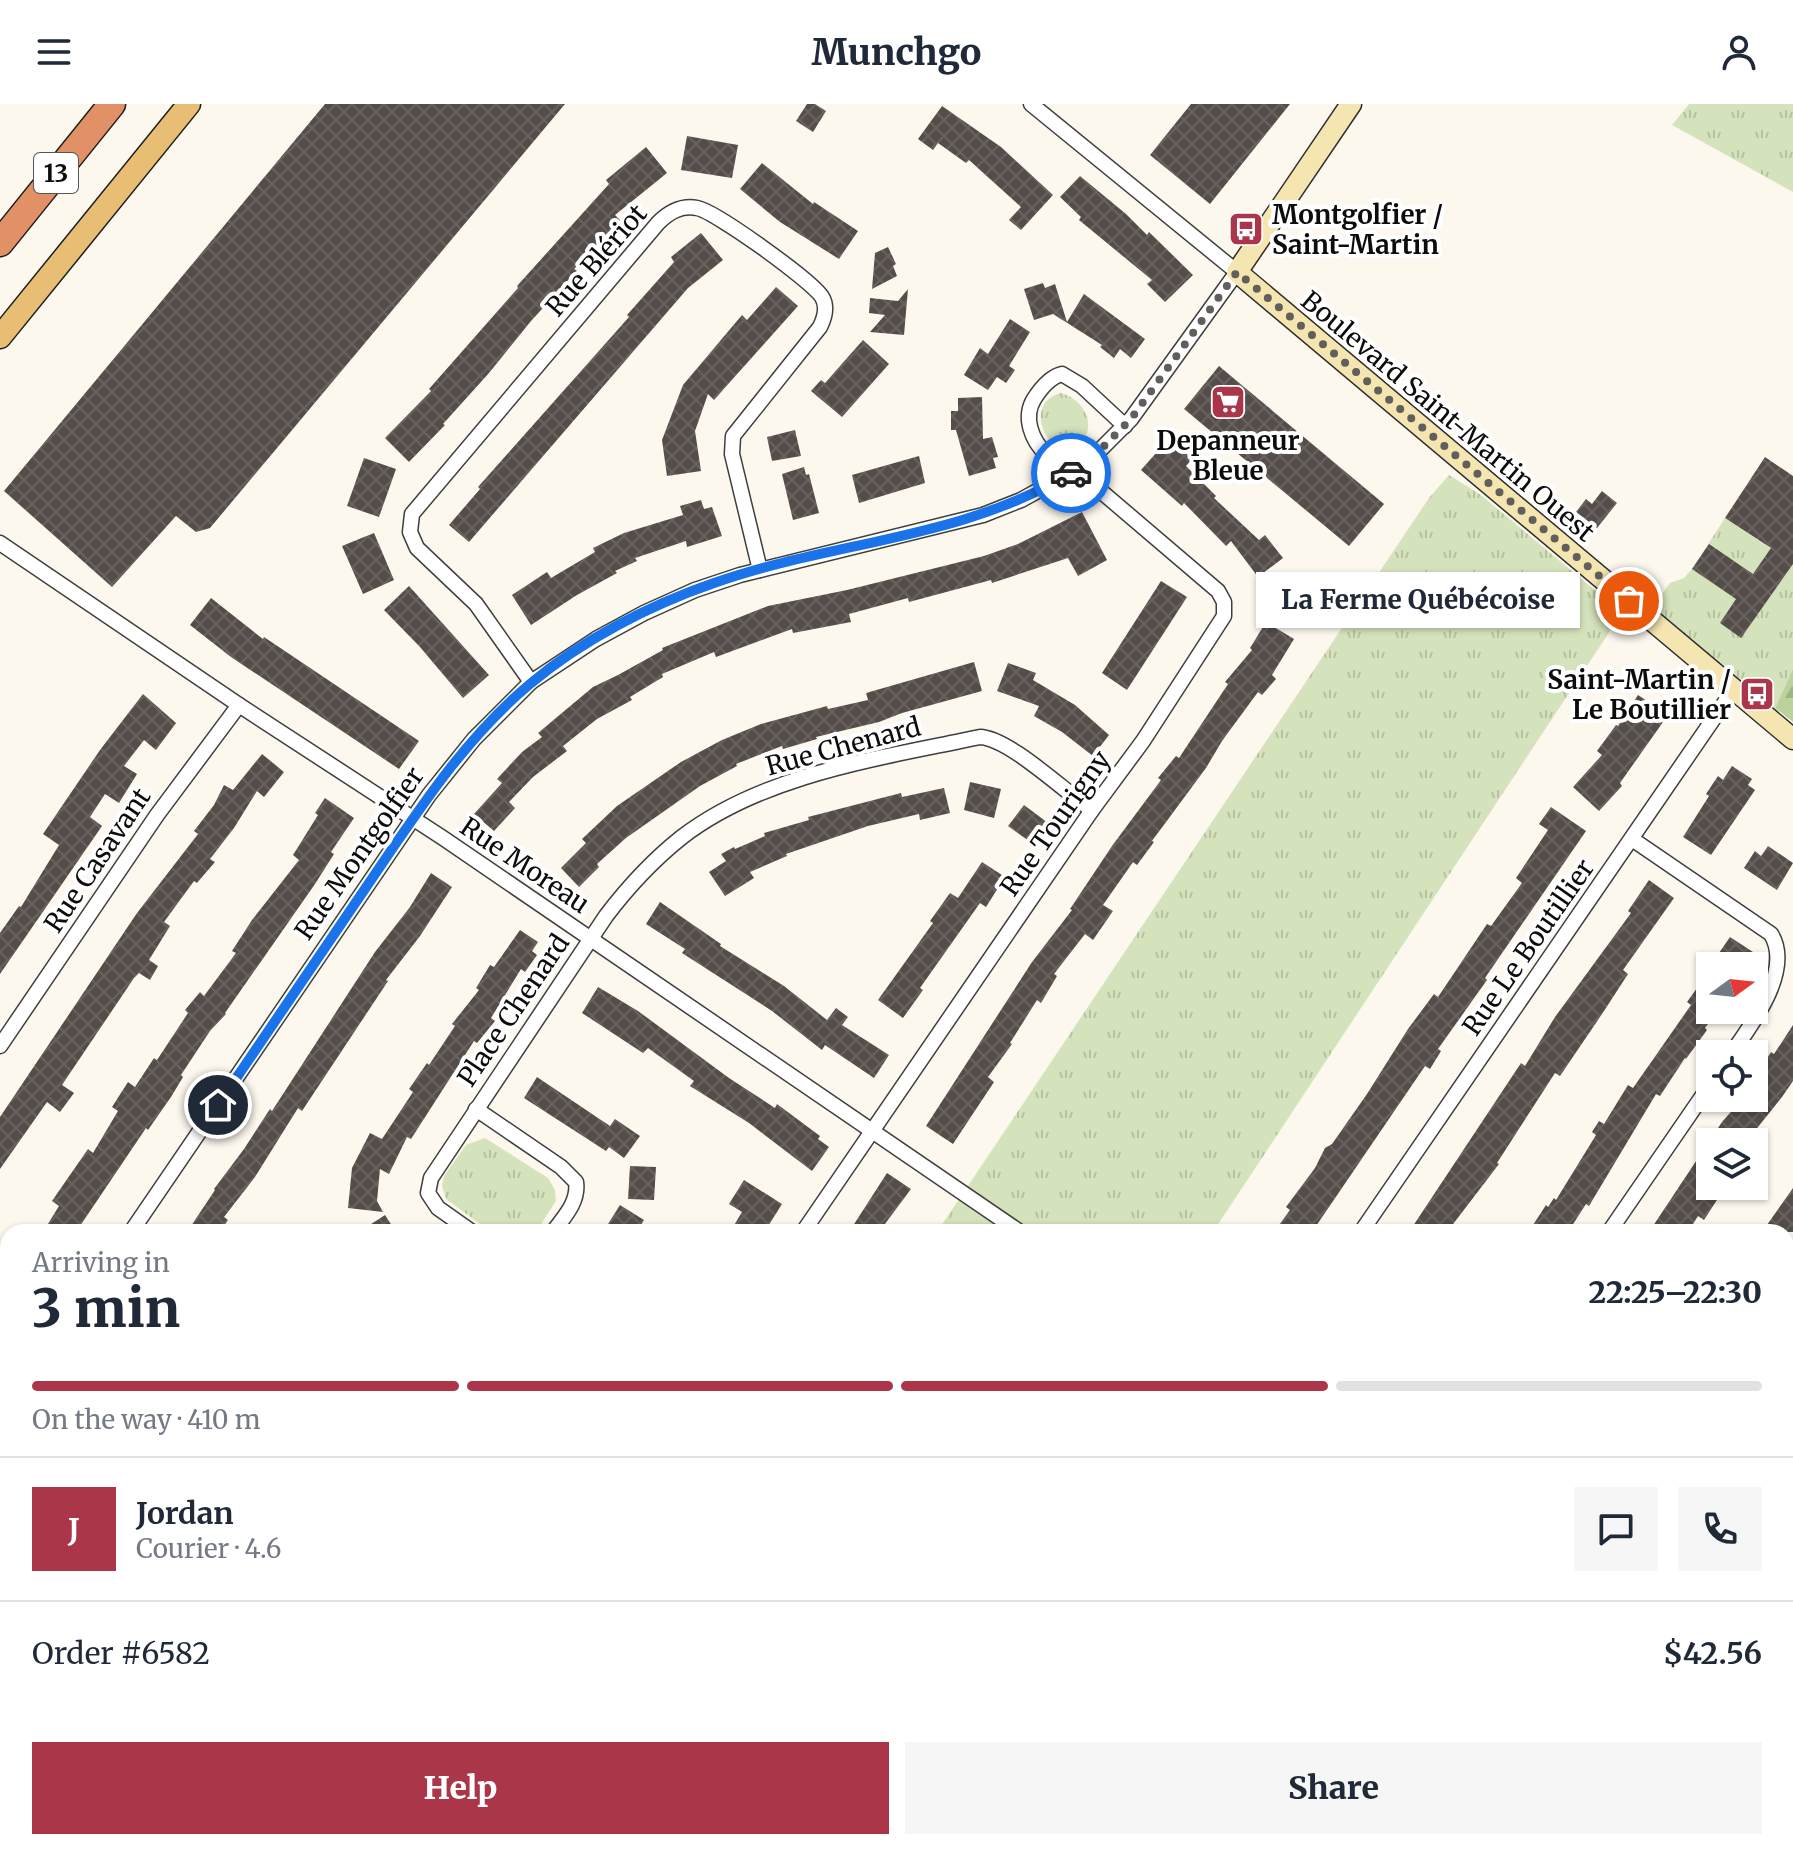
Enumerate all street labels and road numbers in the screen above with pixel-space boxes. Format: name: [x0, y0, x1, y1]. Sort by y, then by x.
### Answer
road number: 13: [34, 153, 78, 193]
street label: Rue Blériot: [538, 197, 654, 323]
street label: Boulevard Saint-Martin Ouest: [1295, 284, 1601, 548]
street label: Rue Chenard: [762, 709, 924, 783]
street label: Rue Tourigny: [993, 743, 1118, 902]
street label: Rue Montgolfier: [287, 760, 431, 946]
street label: Rue Casavant: [37, 781, 157, 939]
street label: Rue Moreau: [454, 810, 596, 920]
street label: Rue Le Boutillier: [1455, 852, 1601, 1041]
street label: Place Chenard: [450, 927, 576, 1092]

